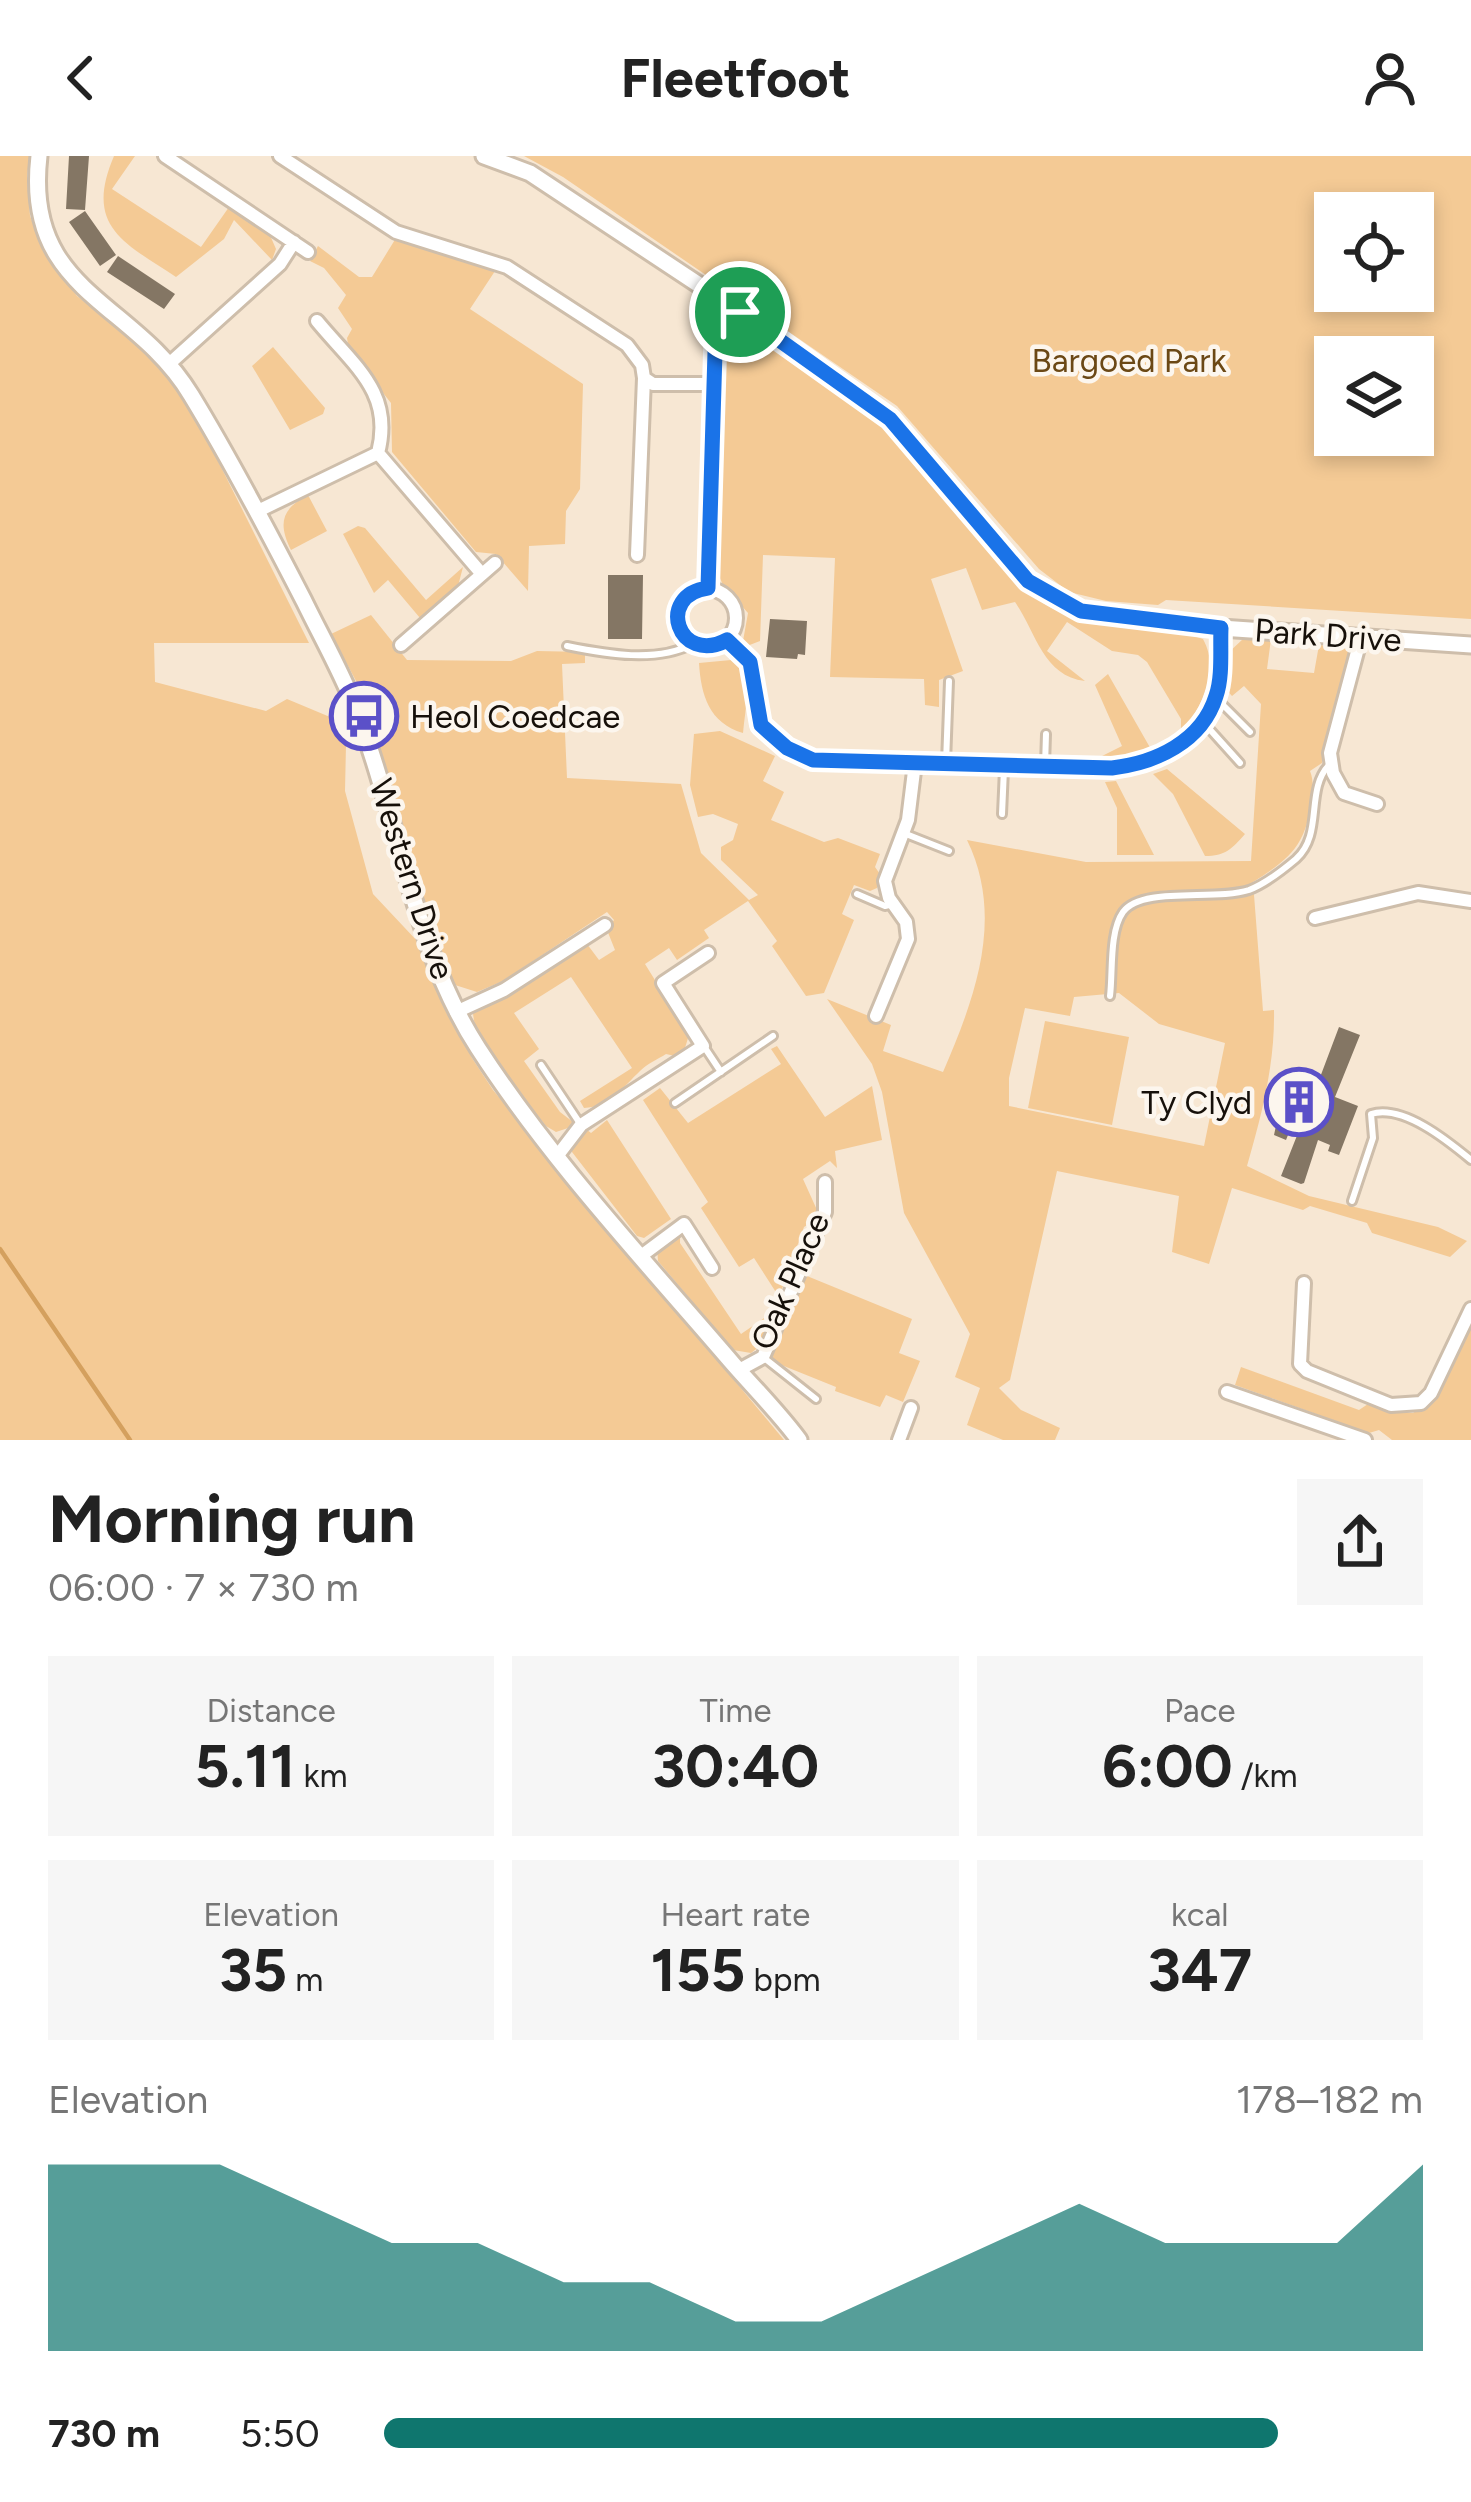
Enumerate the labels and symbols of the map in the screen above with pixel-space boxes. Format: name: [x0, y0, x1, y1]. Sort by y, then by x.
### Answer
pin: [689, 261, 791, 363]
park label: Bargoed Park: [1032, 341, 1226, 380]
street label: Park Drive: [1253, 610, 1403, 660]
bus stop icon: Heol Coedcae: [329, 681, 399, 751]
place label: Heol Coedcae: [410, 697, 620, 736]
street label: Western Drive: [361, 774, 463, 984]
building icon: Ty Clyd: [1264, 1067, 1334, 1137]
place label: Ty Clyd: [1141, 1083, 1252, 1122]
street label: Oak Place: [743, 1207, 837, 1355]

